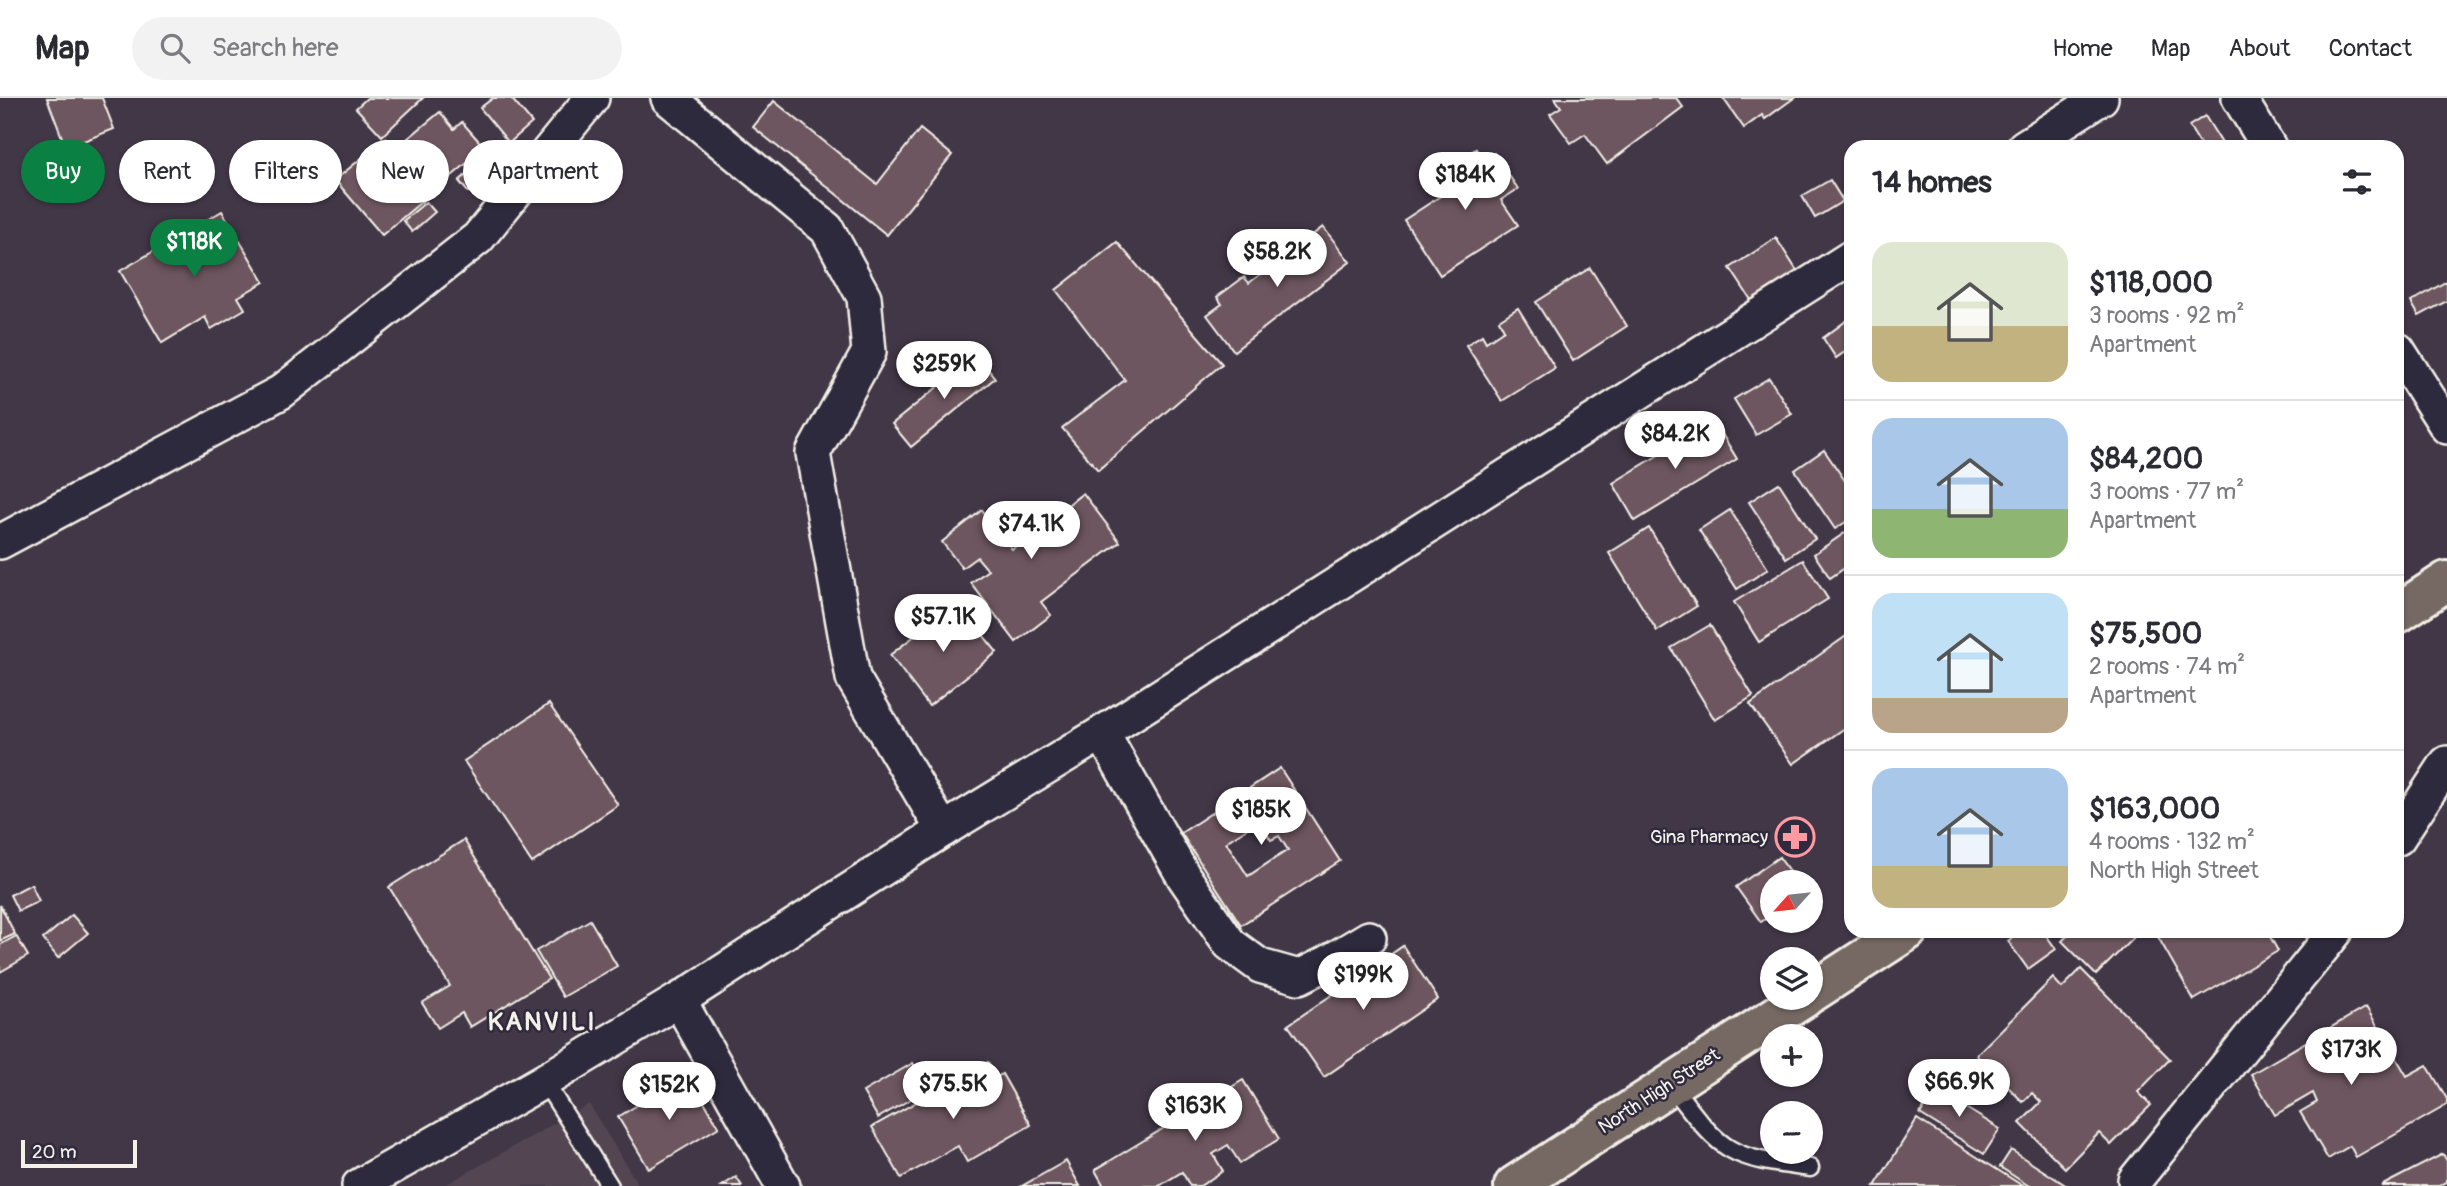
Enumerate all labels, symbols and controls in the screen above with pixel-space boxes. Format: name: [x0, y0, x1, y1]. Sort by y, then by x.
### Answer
search box: [132, 17, 622, 80]
text: Map: [35, 28, 90, 69]
icon: search: [156, 29, 194, 67]
text: Search here: [212, 32, 339, 64]
text: Home: [2052, 34, 2113, 63]
text: Map: [2151, 34, 2191, 63]
text: About: [2229, 34, 2291, 63]
text: Contact: [2329, 34, 2412, 63]
chip: Buy: [21, 140, 105, 203]
chip: Rent: [119, 140, 215, 203]
chip: Filters: [229, 140, 342, 203]
chip: New: [356, 140, 449, 203]
chip: Apartment: [463, 140, 623, 203]
pin: $184K: [1416, 152, 1514, 212]
text: $184K: [1435, 160, 1495, 189]
icon: filters: [2338, 163, 2376, 201]
text: 14 homes: [1872, 164, 1992, 201]
pin: $118K: [145, 220, 243, 279]
text: $118K: [166, 227, 222, 256]
pin: $58.2K: [1220, 230, 1334, 289]
text: $58.2K: [1243, 237, 1311, 266]
text: $118,000: [2089, 264, 2213, 301]
icon: home: [1928, 270, 2012, 354]
text: 3 rooms · 92 m²: [2089, 301, 2244, 330]
text: Apartment: [2089, 330, 2196, 359]
pin: $259K: [895, 342, 993, 401]
text: $259K: [912, 349, 976, 378]
pin: $84.2K: [1618, 412, 1732, 471]
text: $84.2K: [1640, 419, 1710, 448]
text: $84,200: [2089, 440, 2203, 477]
icon: home: [1928, 446, 2012, 530]
text: 3 rooms · 77 m²: [2089, 477, 2244, 506]
pin: $74.1K: [974, 502, 1088, 561]
text: Apartment: [2089, 506, 2196, 535]
text: $74.1K: [998, 509, 1064, 538]
pin: $57.1K: [886, 594, 1000, 654]
text: $57.1K: [911, 602, 976, 631]
text: $75,500: [2089, 615, 2202, 652]
icon: home: [1928, 621, 2012, 705]
text: 2 rooms · 74 m²: [2089, 652, 2245, 681]
text: Apartment: [2089, 681, 2196, 710]
pin: $185K: [1212, 788, 1310, 847]
text: $163,000: [2089, 790, 2220, 827]
text: $185K: [1231, 795, 1291, 824]
icon: home: [1928, 796, 2012, 880]
pharmacy icon: Gina Pharmacy: [1774, 816, 1816, 858]
place label: Gina Pharmacy: [1650, 825, 1768, 849]
text: 4 rooms · 132 m²: [2089, 827, 2255, 856]
text: North High Street: [2089, 856, 2259, 885]
north arrow: [1760, 870, 1824, 933]
map controls: [1760, 870, 1823, 1164]
button: layers: [1760, 947, 1823, 1010]
pin: $199K: [1314, 953, 1412, 1012]
text: $199K: [1333, 960, 1393, 989]
district label: KANVILI: [487, 1006, 597, 1038]
button: +: [1760, 1024, 1823, 1087]
pin: $173K: [2302, 1028, 2400, 1087]
text: $173K: [2321, 1035, 2381, 1064]
street label: North High Street: [1594, 1043, 1725, 1139]
pin: $66.9K: [1902, 1060, 2016, 1119]
pin: $152K: [620, 1062, 718, 1122]
pin: $75.5K: [896, 1062, 1010, 1121]
text: $66.9K: [1924, 1067, 1994, 1096]
text: $75.5K: [919, 1069, 987, 1098]
text: $152K: [639, 1070, 699, 1099]
pin: $163K: [1146, 1084, 1244, 1143]
text: $163K: [1164, 1091, 1226, 1120]
button: −: [1760, 1101, 1823, 1164]
scale bar: [21, 1137, 136, 1169]
text: 20 m: [32, 1140, 77, 1164]

